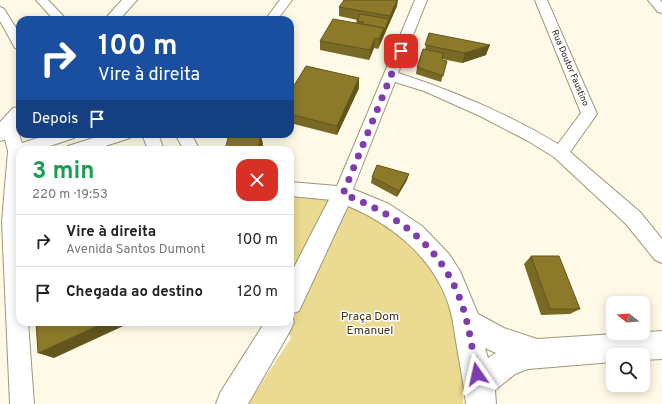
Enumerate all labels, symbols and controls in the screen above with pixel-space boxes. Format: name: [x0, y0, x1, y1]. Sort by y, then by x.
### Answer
street label: Rua Doutor Faustino: [549, 28, 591, 108]
text: 100 m: [98, 29, 178, 65]
icon: right: [32, 32, 84, 84]
pin: [384, 34, 418, 68]
icon: arrive: [390, 40, 412, 62]
text: Vire à direita: [98, 64, 200, 87]
icon: arrive: [86, 108, 108, 130]
text: Depois: [32, 110, 78, 129]
text: 3 min: [32, 157, 94, 187]
button: close: [236, 159, 278, 201]
text: 220 m · 19:53: [32, 187, 108, 203]
text: Vire à direita: [66, 223, 156, 242]
icon: right: [32, 230, 54, 252]
text: 100 m: [237, 231, 278, 250]
text: Avenida Santos Dumont: [66, 242, 205, 258]
icon: arrive: [32, 282, 54, 304]
text: Chegada ao destino: [66, 283, 203, 302]
text: 120 m: [237, 283, 278, 302]
north arrow: [606, 296, 650, 340]
map controls: [606, 296, 650, 392]
park label: Praça Dom Emanuel: [341, 309, 399, 339]
button: search: [606, 348, 650, 392]
position arrow: [456, 353, 498, 395]

